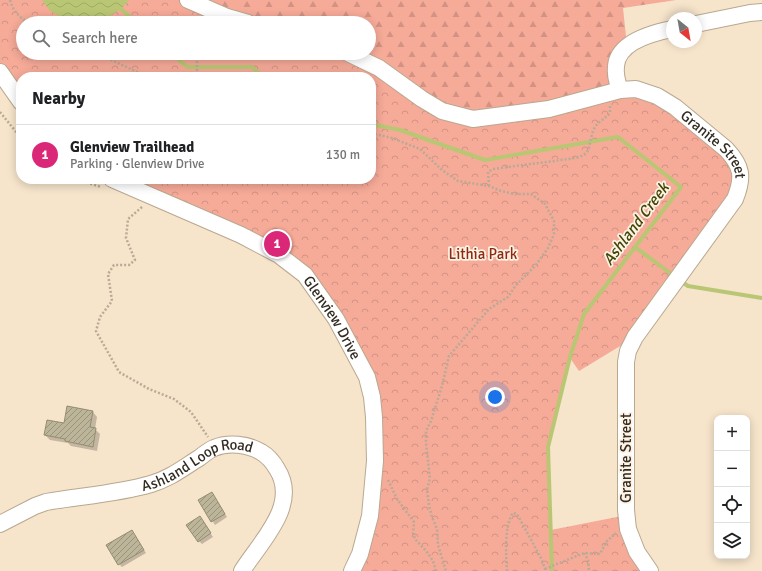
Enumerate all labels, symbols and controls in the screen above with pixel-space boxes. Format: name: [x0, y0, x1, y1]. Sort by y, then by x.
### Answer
north arrow: [666, 12, 702, 48]
search box: [16, 16, 376, 60]
icon: search: [30, 27, 52, 49]
text: Search here: [62, 29, 138, 47]
text: Nearby: [32, 88, 85, 109]
street label: Granite Street: [677, 106, 749, 179]
text: Glenview Trailhead: [70, 138, 194, 156]
text: 1: [41, 147, 49, 163]
text: 130 m: [326, 147, 360, 163]
text: Parking · Glenview Drive: [70, 156, 204, 172]
water label: Ashland Creek: [598, 177, 675, 269]
pin: 1: [264, 229, 290, 259]
park label: Lithia Park: [449, 245, 518, 263]
street label: Glenview Drive: [299, 272, 365, 362]
your location: [485, 387, 505, 407]
street label: Granite Street: [617, 413, 635, 503]
map controls: [714, 415, 750, 559]
button: +: [714, 415, 750, 451]
street label: Ashland Loop Road: [139, 435, 255, 495]
button: −: [714, 451, 750, 487]
button: locate: [714, 487, 750, 523]
button: layers: [714, 523, 750, 559]

